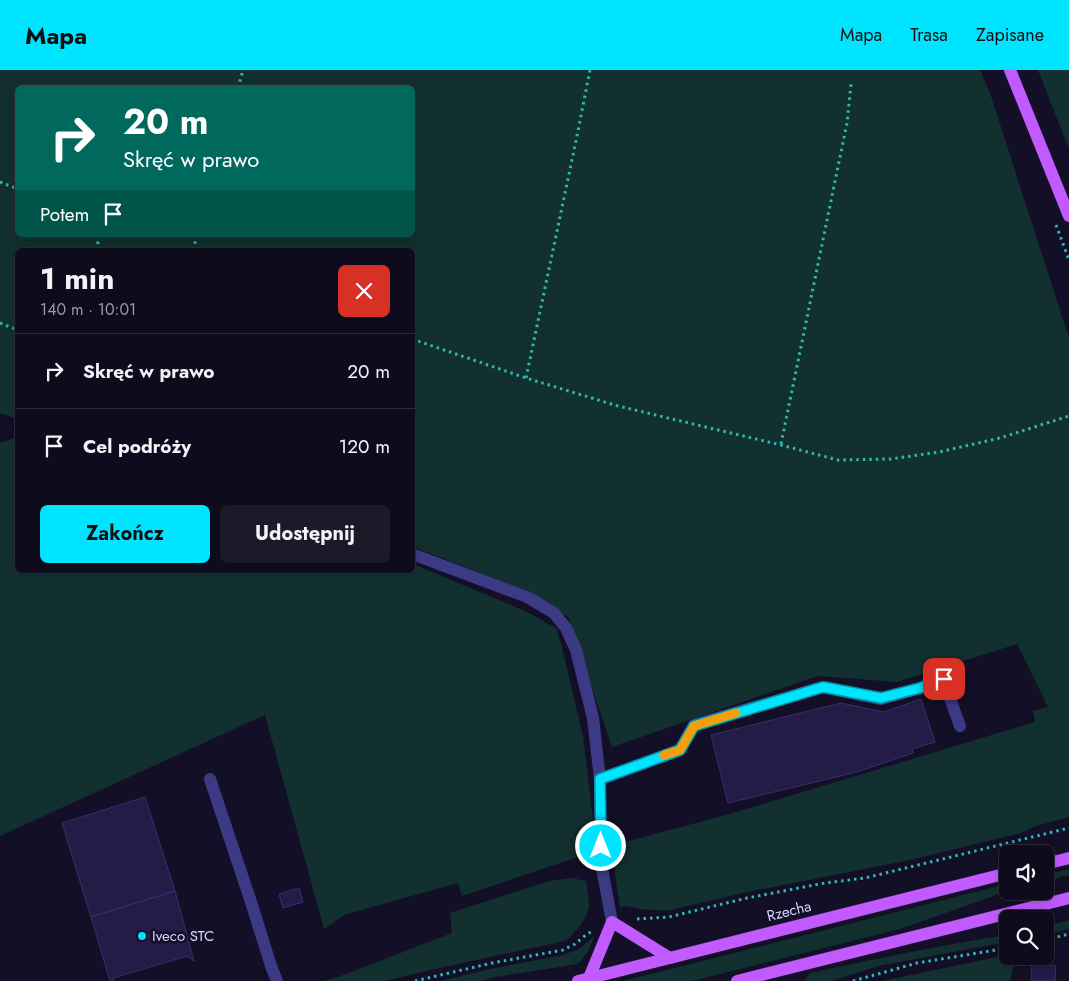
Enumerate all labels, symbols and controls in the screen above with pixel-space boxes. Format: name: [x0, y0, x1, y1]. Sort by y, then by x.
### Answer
text: Mapa: [25, 18, 87, 53]
text: Mapa: [840, 22, 882, 48]
text: Trasa: [910, 22, 948, 48]
text: Zapisane: [976, 22, 1044, 48]
text: 20 m: [123, 97, 208, 147]
icon: right: [40, 105, 105, 170]
text: Skręć w prawo: [123, 143, 259, 175]
icon: arrive: [99, 200, 127, 228]
text: Potem: [40, 201, 89, 228]
text: 1 min: [40, 257, 114, 300]
button: close: [338, 265, 390, 317]
text: 140 m · 10:01: [40, 298, 136, 321]
icon: right: [40, 357, 68, 385]
text: Skręć w prawo: [83, 358, 215, 385]
text: 20 m: [347, 358, 390, 385]
icon: arrive: [40, 432, 68, 460]
text: Cel podróży: [83, 433, 191, 460]
text: 120 m: [339, 433, 390, 460]
button: Zakończ: [40, 505, 210, 563]
button: Udostępnij: [220, 505, 390, 563]
pin: [923, 658, 965, 700]
icon: arrive: [930, 665, 958, 693]
position arrow: [574, 819, 626, 871]
map controls: [999, 845, 1054, 965]
button: sound: [999, 845, 1054, 900]
street label: Rzecha: [764, 895, 814, 927]
button: search: [999, 910, 1054, 965]
place label: Iveco STC: [152, 925, 214, 947]
marker: Iveco STC: [136, 930, 148, 942]

